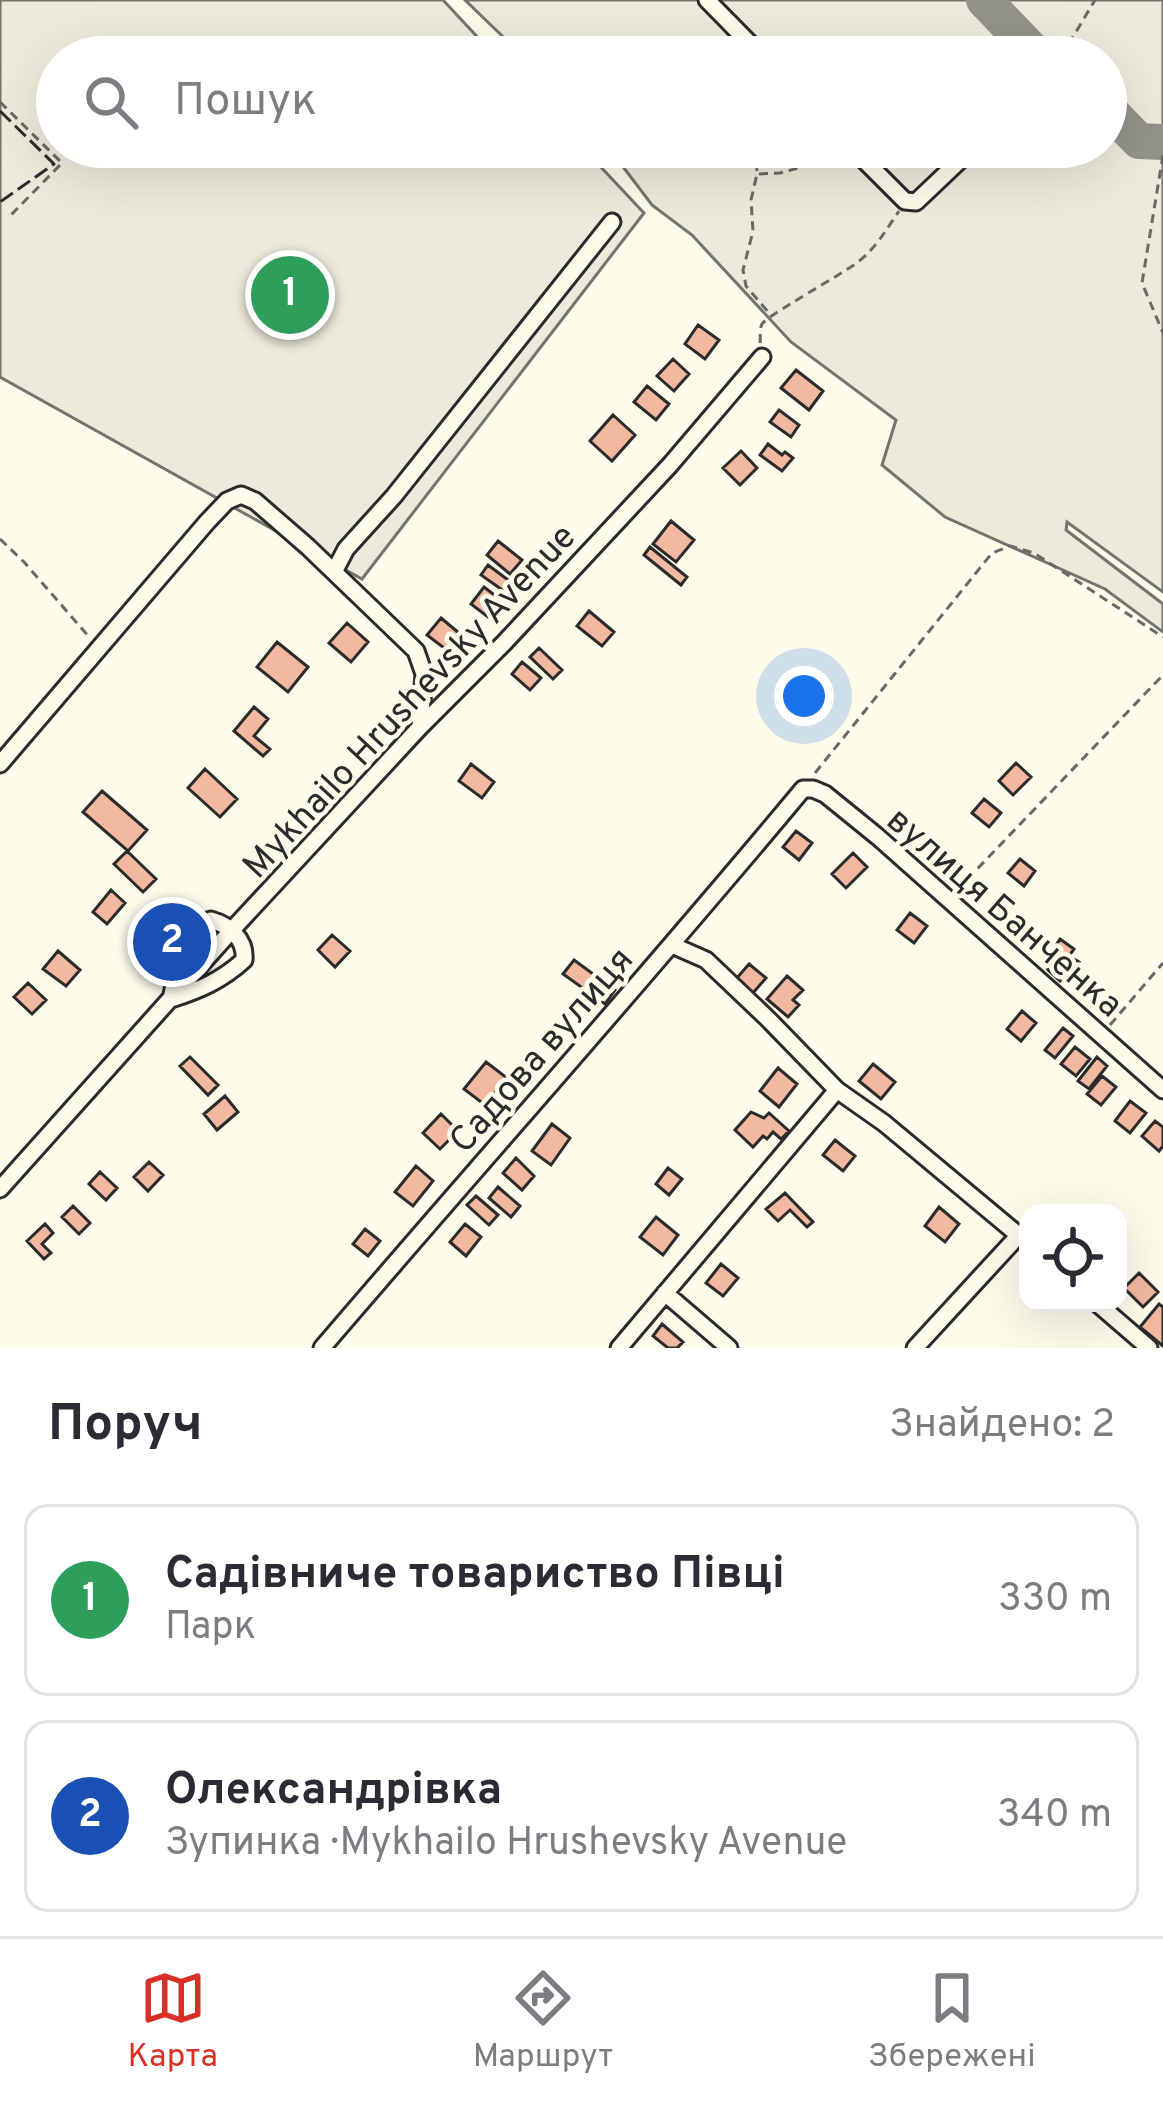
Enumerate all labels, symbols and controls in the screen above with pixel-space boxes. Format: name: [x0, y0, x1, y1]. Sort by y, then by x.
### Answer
search box: [36, 36, 1127, 168]
icon: search: [78, 69, 144, 135]
text: Пошук: [174, 74, 317, 131]
pin: 1: [251, 250, 329, 340]
street label: Mykhailo Hrushevsky Avenue: [234, 516, 588, 890]
your location: [774, 666, 834, 726]
street label: вулиця Банченка: [876, 799, 1131, 1029]
pin: 2: [133, 897, 211, 987]
street label: Садова вулиця: [441, 939, 645, 1164]
map controls: [1019, 1204, 1127, 1312]
button: locate: [1019, 1204, 1127, 1312]
text: Поруч: [48, 1394, 203, 1459]
text: Знайдено: 2: [889, 1402, 1115, 1451]
text: Садівниче товариство Півці: [165, 1547, 785, 1604]
text: 1: [82, 1576, 98, 1625]
text: 330 m: [998, 1576, 1112, 1625]
text: Парк: [165, 1604, 256, 1653]
text: Олександрівка: [165, 1763, 502, 1820]
text: 2: [78, 1792, 102, 1841]
text: 340 m: [997, 1792, 1112, 1841]
text: Зупинка · Mykhailo Hrushevsky Avenue: [165, 1820, 847, 1869]
tab: Карта: [127, 1965, 218, 2079]
tab: Маршрут: [473, 1965, 613, 2079]
tab: Збережені: [868, 1965, 1036, 2079]

